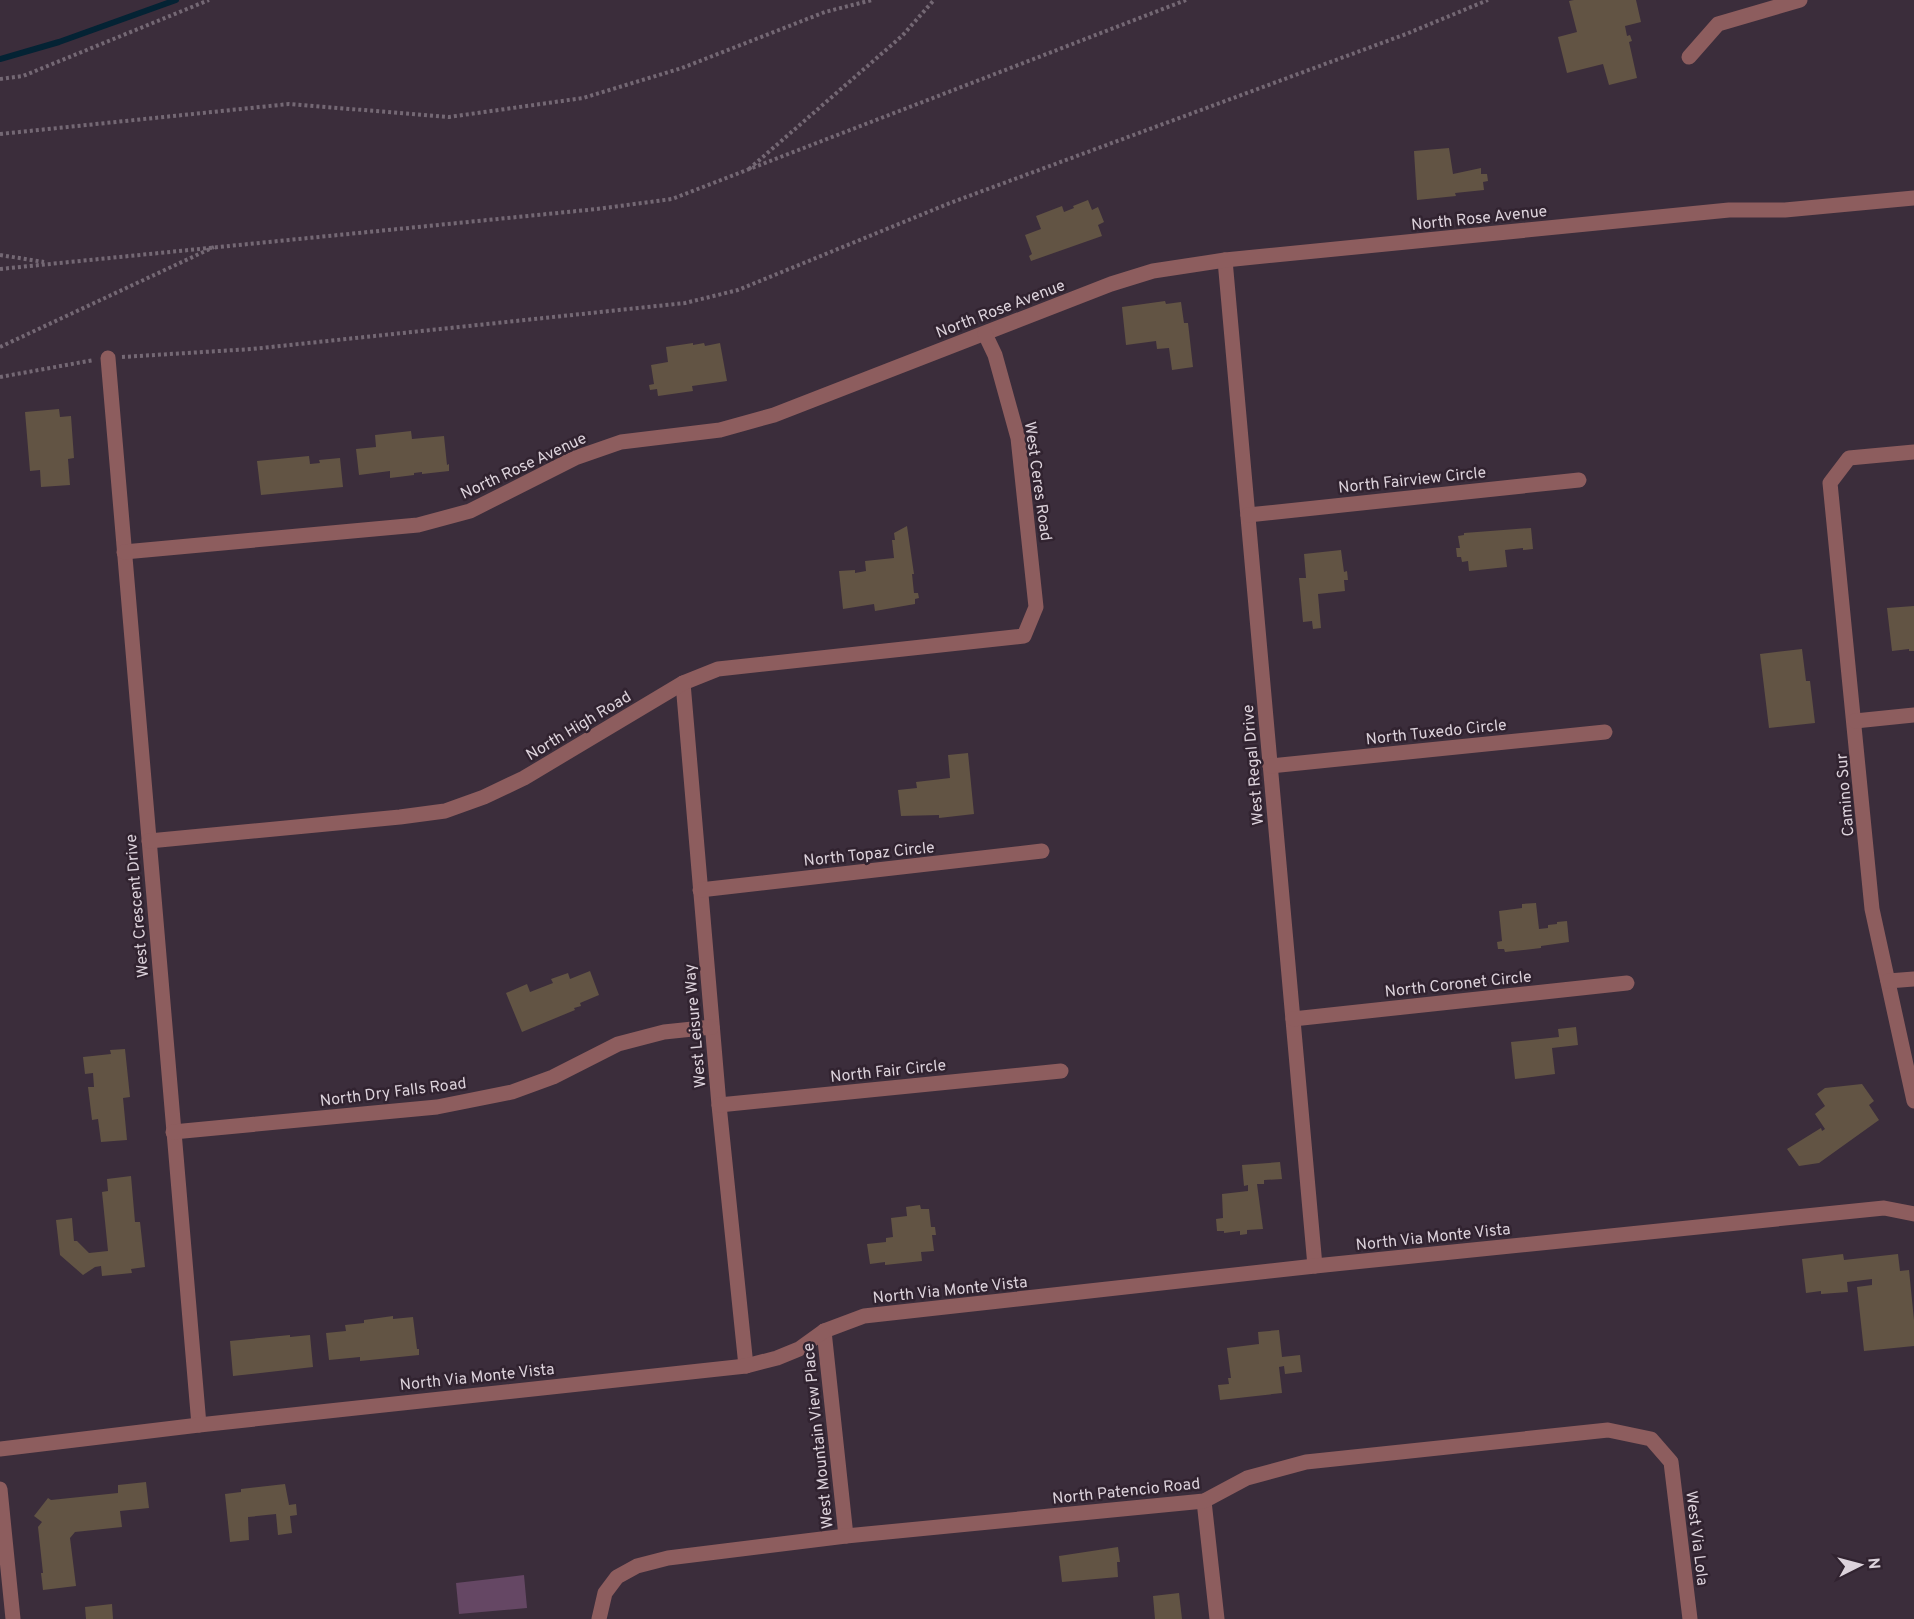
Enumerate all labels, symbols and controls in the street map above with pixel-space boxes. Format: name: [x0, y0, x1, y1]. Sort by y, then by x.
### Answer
street label: North Rose Avenue: [1410, 202, 1548, 236]
street label: North Rose Avenue: [933, 276, 1068, 344]
street label: West Ceres Road: [1019, 420, 1055, 542]
street label: North Rose Avenue: [458, 429, 590, 505]
street label: North Fairview Circle: [1337, 463, 1487, 499]
street label: North High Road: [523, 687, 635, 766]
street label: West Regal Drive: [1239, 704, 1269, 826]
street label: North Tuxedo Circle: [1365, 716, 1508, 750]
street label: Camino Sur: [1832, 752, 1860, 837]
street label: West Crescent Drive: [122, 833, 154, 978]
street label: North Topaz Circle: [803, 838, 936, 872]
street label: West Leisure Way: [681, 963, 711, 1089]
street label: North Coronet Circle: [1384, 967, 1533, 1003]
street label: North Fair Circle: [829, 1056, 947, 1088]
street label: North Dry Falls Road: [319, 1074, 468, 1112]
street label: North Via Monte Vista: [1355, 1220, 1512, 1256]
street label: North Via Monte Vista: [872, 1273, 1029, 1309]
street label: West Mountain View Place: [799, 1342, 839, 1530]
street label: North Via Monte Vista: [399, 1360, 556, 1396]
street label: North Patencio Road: [1051, 1474, 1201, 1510]
street label: West Via Lola: [1680, 1490, 1712, 1587]
north arrow: [1830, 1535, 1890, 1595]
text: N: [1862, 1557, 1883, 1570]

